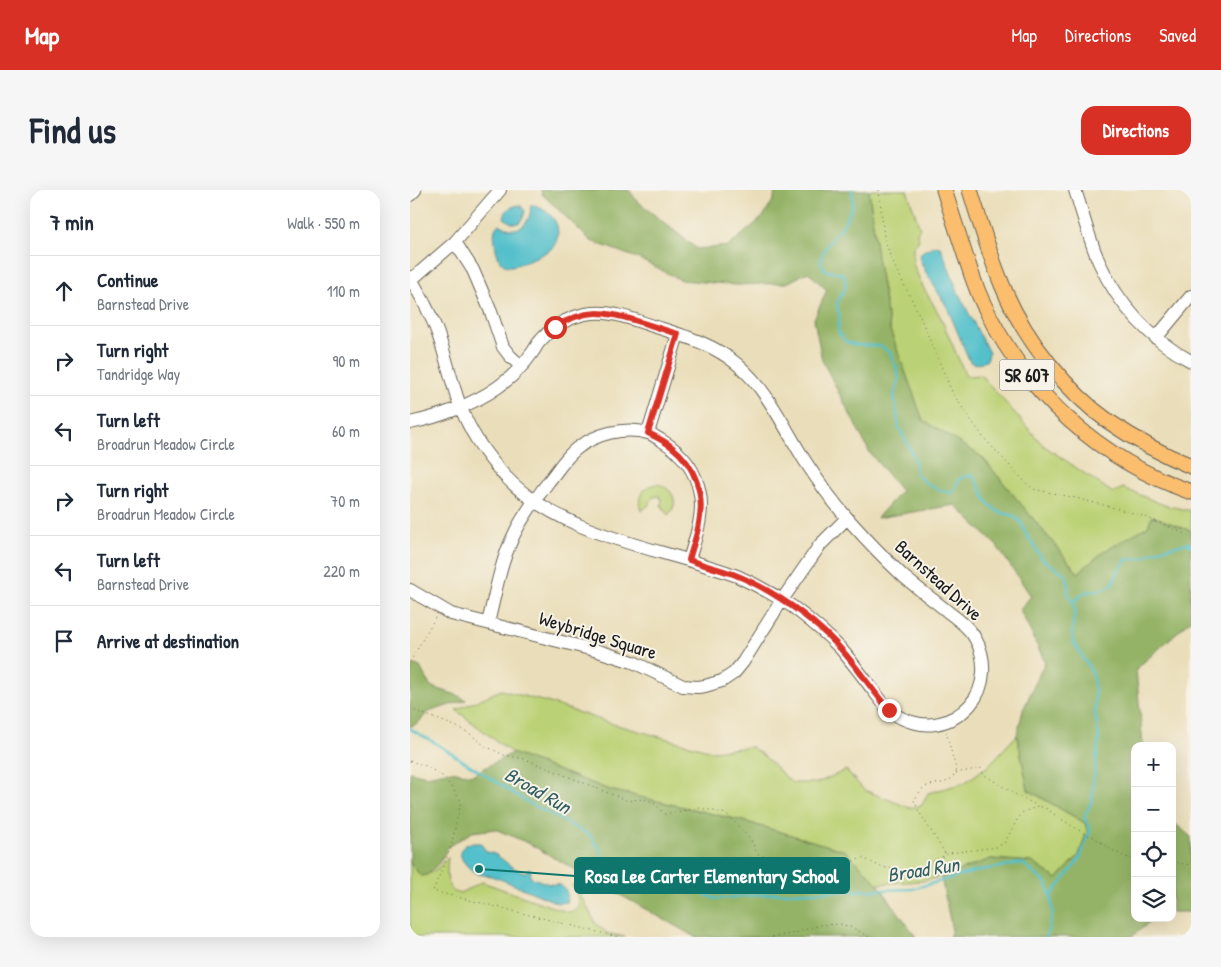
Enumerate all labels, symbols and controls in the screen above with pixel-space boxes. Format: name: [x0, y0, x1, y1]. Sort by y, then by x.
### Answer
text: Map: [25, 19, 59, 51]
text: Map: [1012, 23, 1037, 48]
text: Directions: [1065, 23, 1131, 48]
text: Saved: [1159, 23, 1196, 48]
button: Directions: [1081, 106, 1191, 155]
text: Find us: [30, 107, 116, 154]
text: 7 min: [50, 208, 94, 237]
text: Walk · 550 m: [287, 212, 360, 234]
text: Continue: [97, 267, 158, 293]
icon: ahead: [50, 277, 78, 305]
text: 110 m: [327, 280, 360, 302]
text: Barnstead Drive: [97, 293, 189, 315]
route start: [544, 316, 567, 339]
text: Turn right: [97, 337, 168, 363]
icon: right: [50, 347, 78, 375]
text: 90 m: [332, 350, 360, 372]
road number: SR 607: [1000, 360, 1054, 390]
text: Tandridge Way: [97, 363, 180, 385]
text: Turn left: [97, 407, 160, 433]
icon: left: [50, 417, 78, 445]
text: 60 m: [332, 420, 360, 442]
text: Broadrun Meadow Circle: [97, 433, 235, 455]
text: Turn right: [97, 477, 168, 503]
icon: right: [50, 487, 78, 515]
text: 70 m: [330, 490, 360, 512]
text: Broadrun Meadow Circle: [97, 503, 235, 525]
street label: Barnstead Drive: [890, 534, 989, 627]
text: Turn left: [97, 547, 160, 573]
icon: left: [50, 557, 78, 585]
text: 220 m: [323, 560, 360, 582]
text: Barnstead Drive: [97, 573, 189, 595]
street label: Weybridge Square: [536, 605, 661, 665]
icon: arrive: [50, 627, 78, 655]
text: Arrive at destination: [97, 628, 239, 654]
route end: [878, 699, 901, 722]
map controls: [1131, 742, 1176, 922]
button: +: [1131, 742, 1176, 787]
water label: Broad Run: [500, 760, 578, 821]
button: −: [1131, 787, 1176, 832]
button: locate: [1131, 832, 1176, 877]
water label: Broad Run: [885, 850, 963, 888]
callout: Rosa Lee Carter Elementary School: [575, 858, 849, 893]
text: Rosa Lee Carter Elementary School: [585, 862, 840, 890]
button: layers: [1131, 877, 1176, 922]

